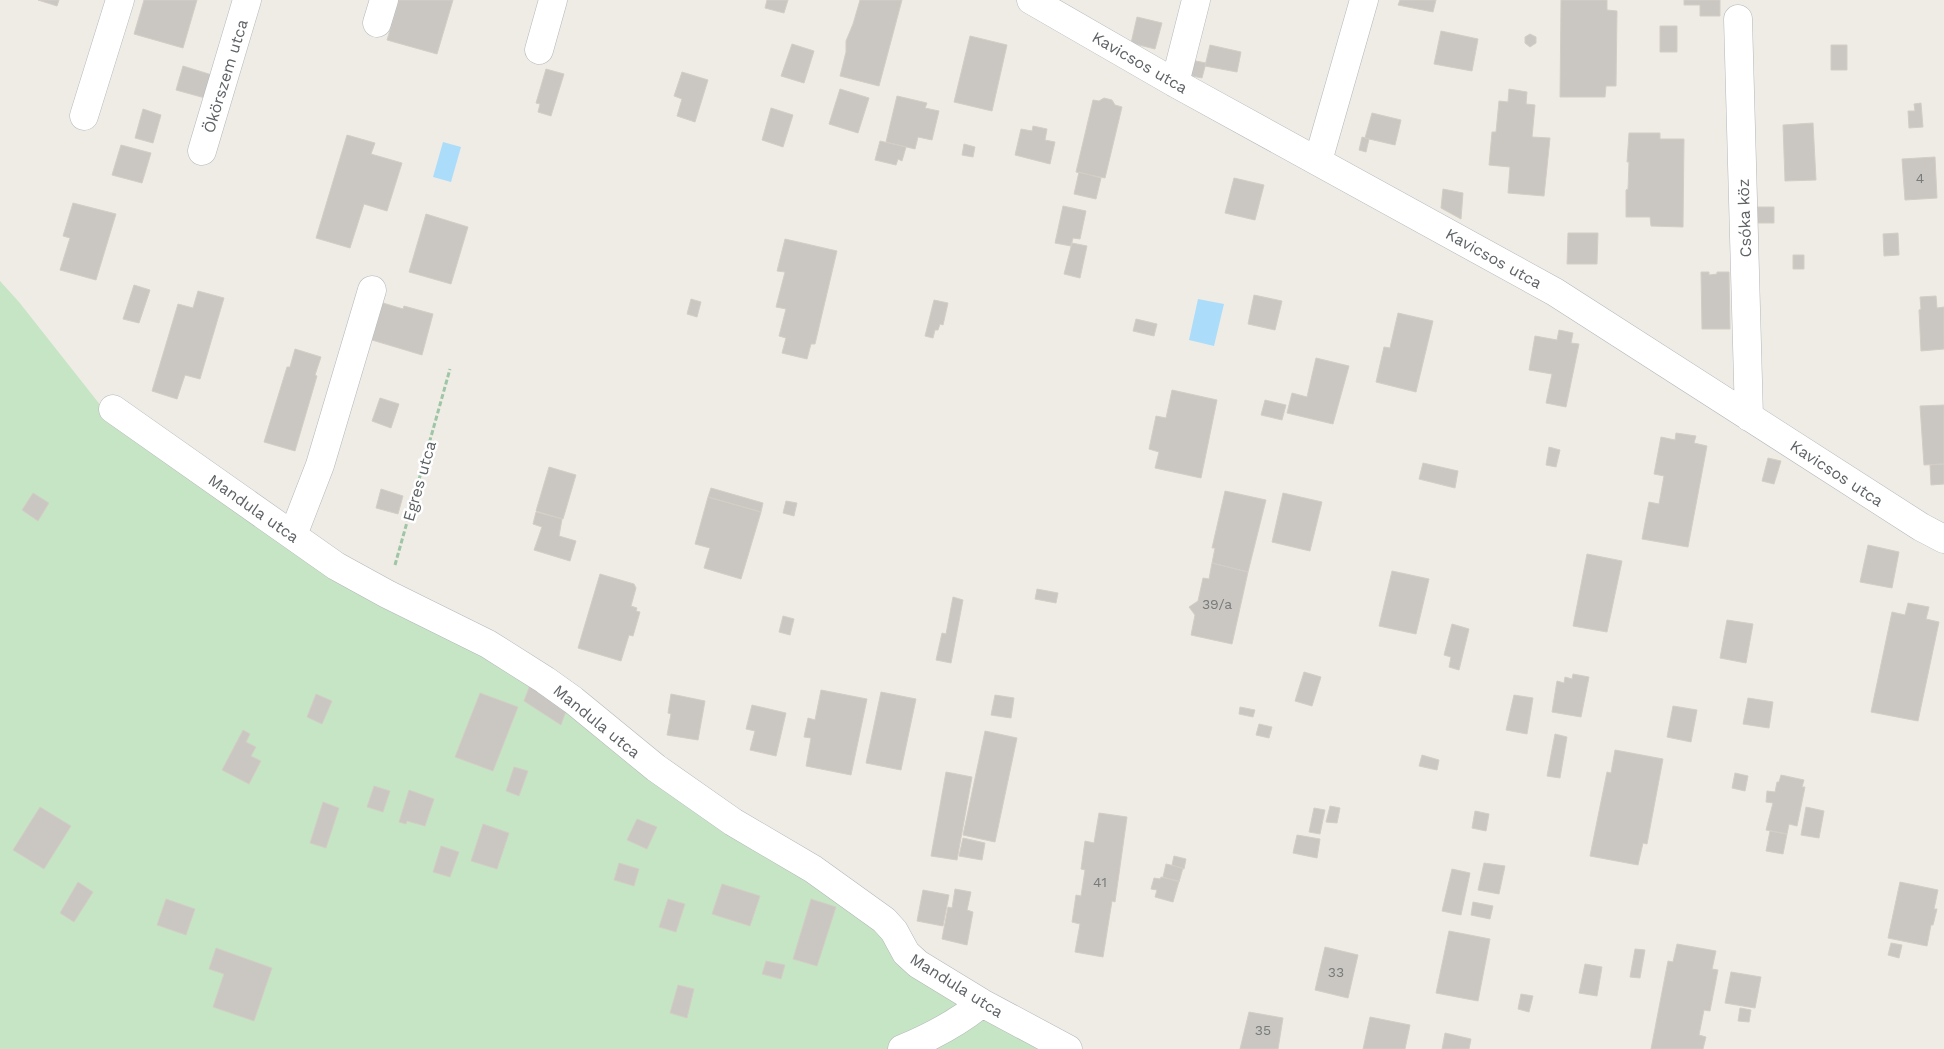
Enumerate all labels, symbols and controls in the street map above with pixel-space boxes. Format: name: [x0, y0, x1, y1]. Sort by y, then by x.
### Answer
street label: Ökörszem utca: [199, 17, 252, 135]
street label: Kavicsos utca: [1089, 27, 1191, 97]
house number: 4: [1916, 170, 1924, 186]
street label: Csóka köz: [1734, 178, 1755, 258]
street label: Kavicsos utca: [1442, 224, 1545, 293]
street label: Kavicsos utca: [1787, 436, 1887, 511]
street label: Egres utca: [399, 439, 440, 524]
street label: Mandula utca: [205, 470, 303, 547]
house number: 39/a: [1202, 596, 1232, 612]
street label: Mandula utca: [549, 681, 644, 762]
house number: 41: [1093, 874, 1107, 890]
street label: Mandula utca: [907, 949, 1007, 1022]
house number: 33: [1328, 964, 1344, 980]
house number: 35: [1255, 1022, 1271, 1038]

